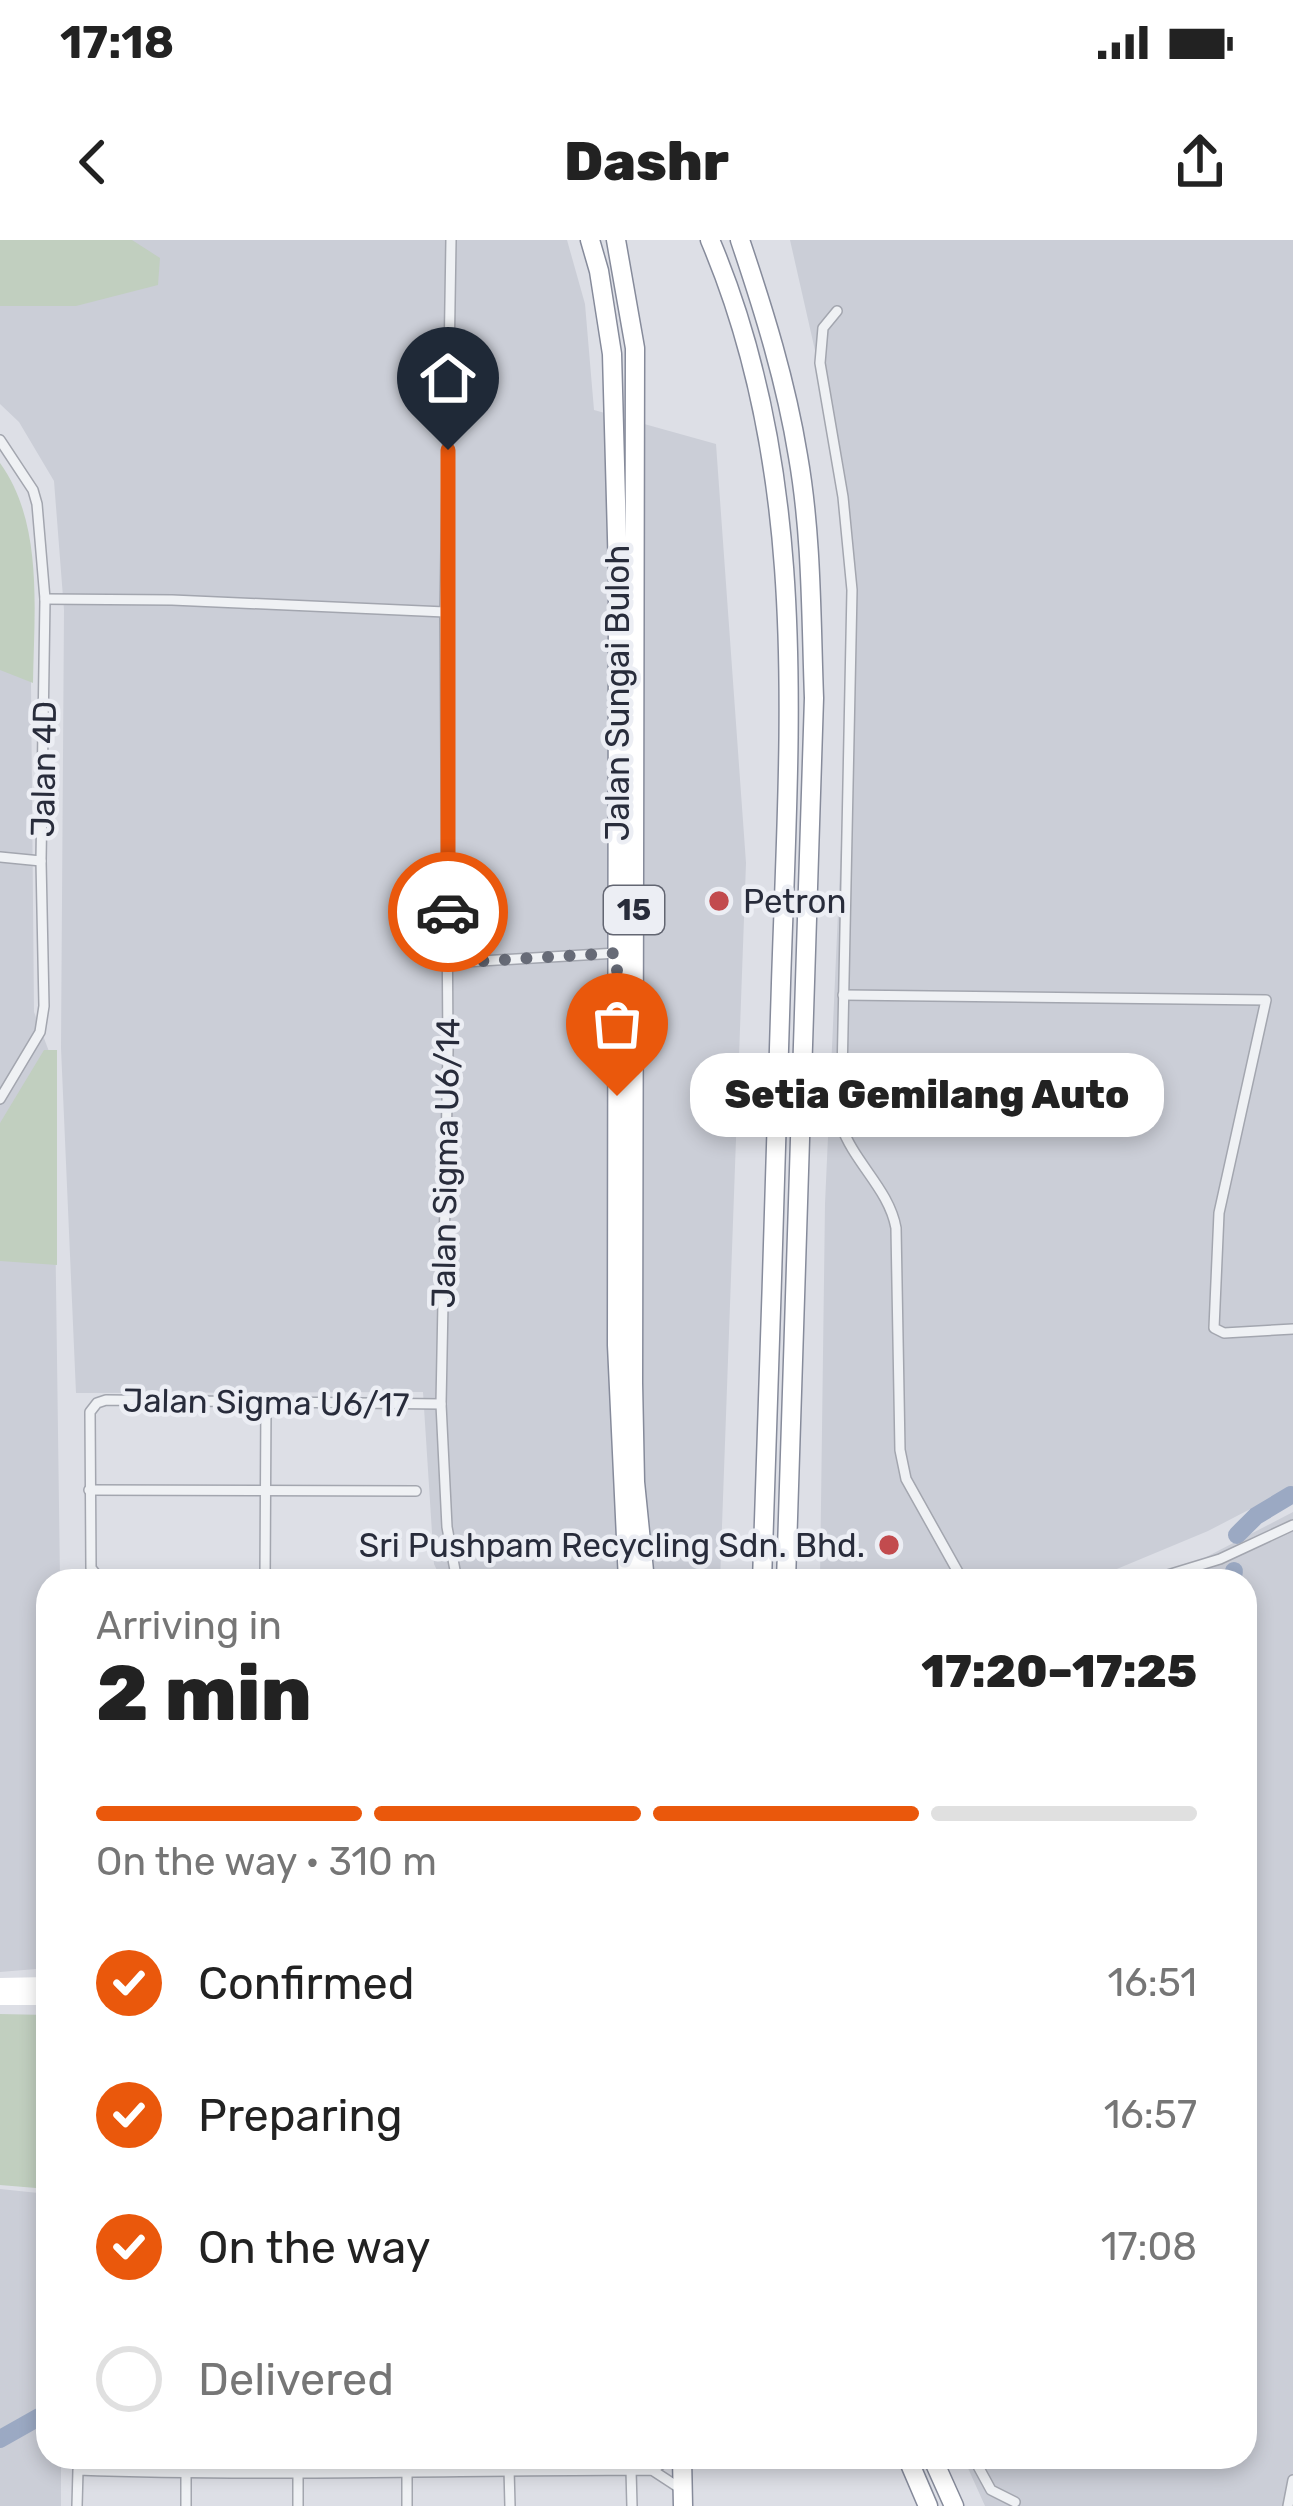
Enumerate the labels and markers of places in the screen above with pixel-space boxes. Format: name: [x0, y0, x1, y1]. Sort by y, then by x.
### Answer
pin: [397, 327, 499, 450]
place label: Petron: [743, 882, 846, 921]
marker: Petron: [706, 888, 732, 914]
pin: [566, 973, 668, 1096]
callout: Setia Gemilang Auto: [689, 1054, 1163, 1138]
place label: Sri Pushpam Recycling Sdn. Bhd.: [359, 1526, 865, 1565]
marker: Sri Pushpam Recycling Sdn. Bhd.: [876, 1532, 902, 1558]

